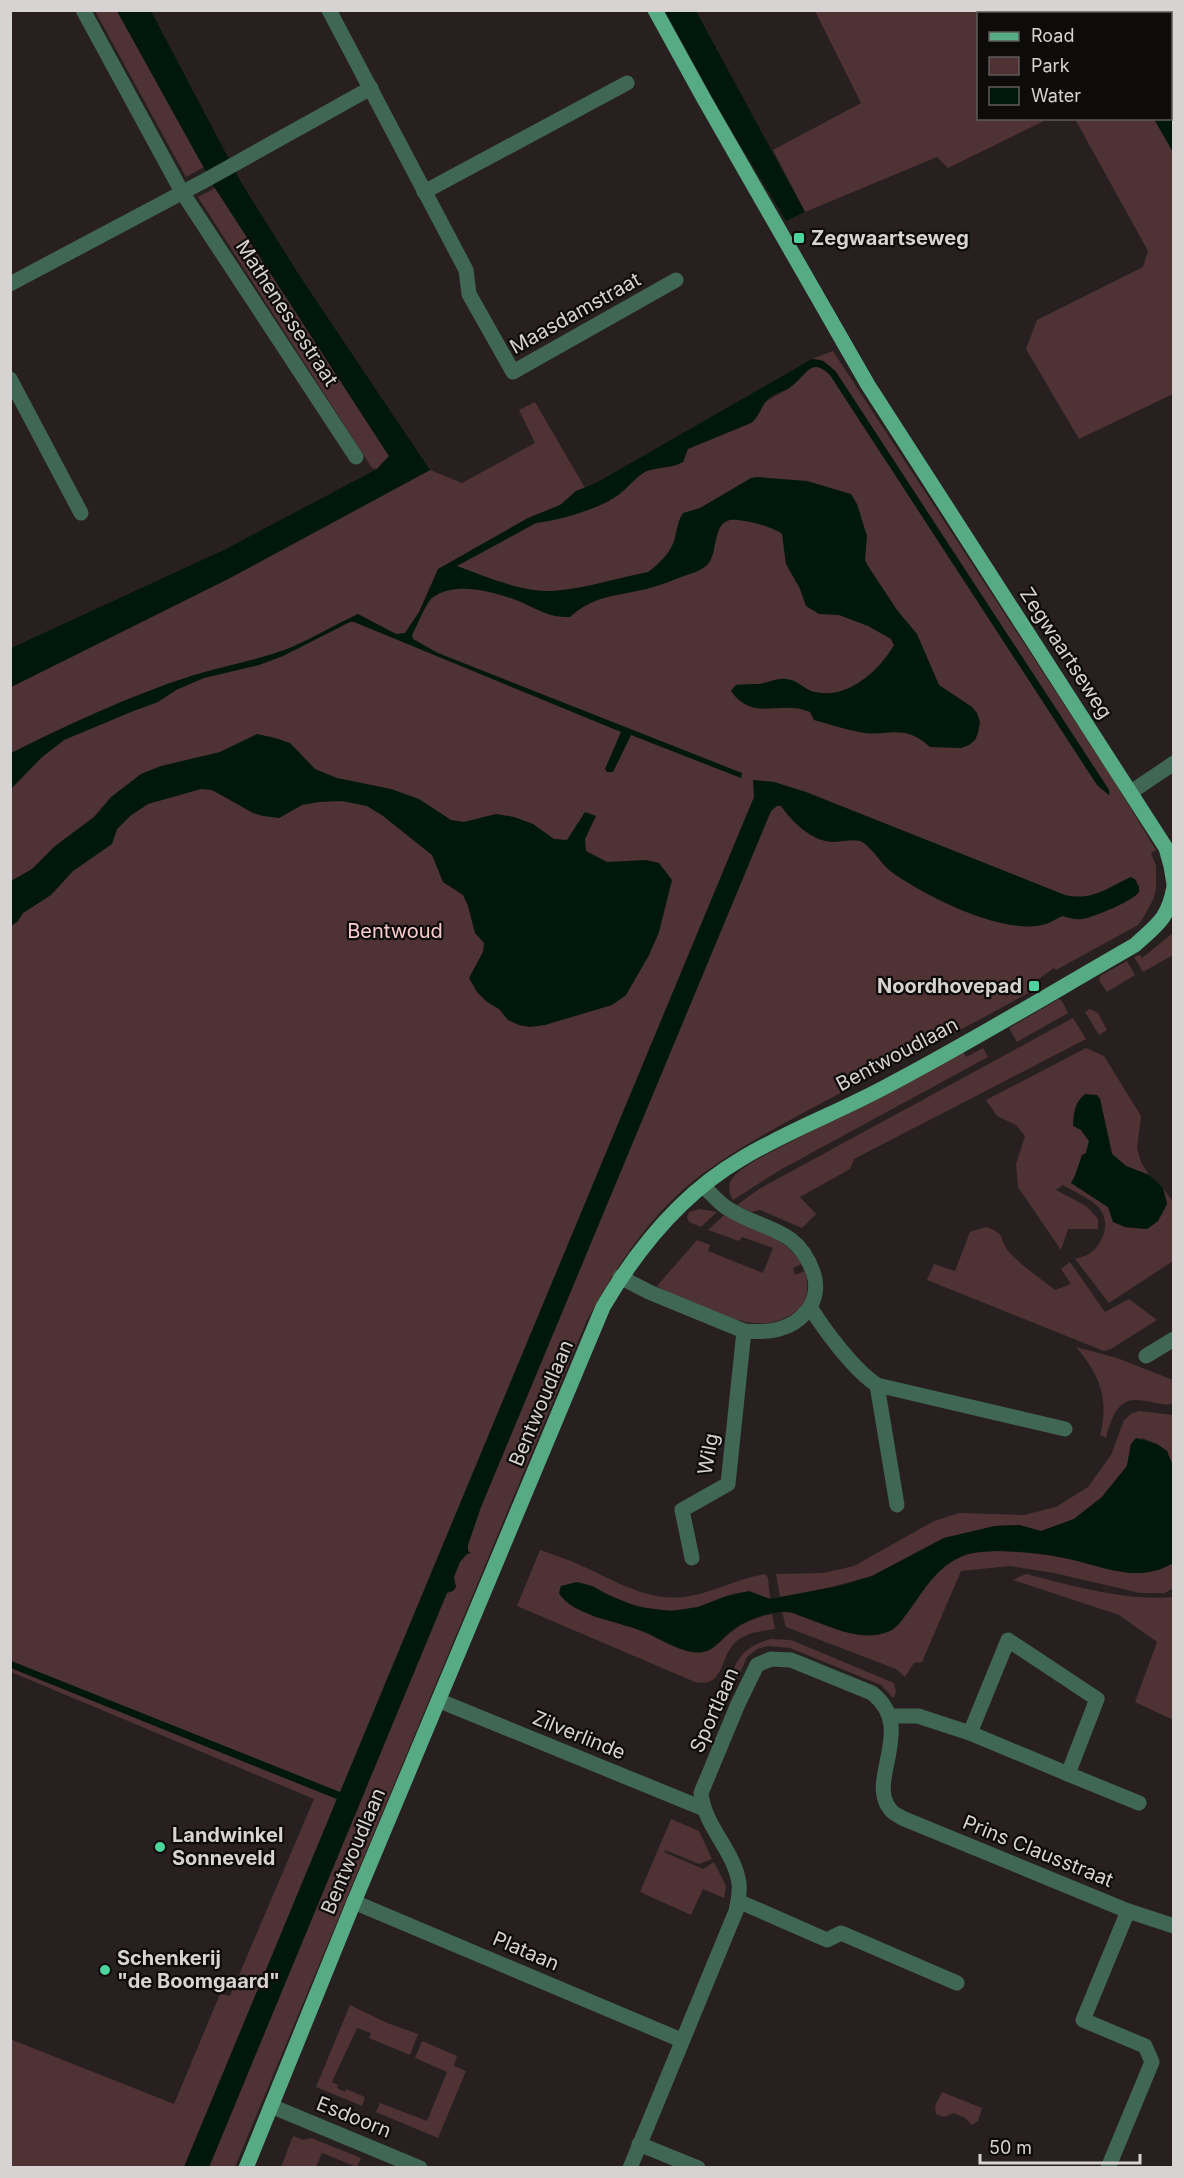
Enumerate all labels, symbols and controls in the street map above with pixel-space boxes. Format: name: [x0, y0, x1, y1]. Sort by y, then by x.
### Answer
legend: [977, 12, 1172, 120]
text: Road: [1031, 25, 1074, 46]
text: Park: [1031, 55, 1070, 76]
text: Water: [1031, 85, 1081, 106]
place label: Zegwaartseweg: [811, 226, 969, 250]
marker: Zegwaartseweg: [792, 231, 806, 245]
street label: Mathenessestraat: [231, 236, 343, 391]
street label: Maasdamstraat: [505, 267, 645, 359]
street label: Zegwaartseweg: [1015, 583, 1117, 723]
park label: Bentwoud: [347, 919, 443, 943]
place label: Noordhovepad: [877, 974, 1022, 998]
marker: Noordhovepad: [1027, 979, 1041, 993]
street label: Bentwoudlaan: [832, 1012, 962, 1096]
street label: Bentwoudlaan: [504, 1336, 578, 1470]
street label: Wilg: [693, 1431, 723, 1477]
street label: Sportlaan: [685, 1664, 743, 1756]
street label: Zilverlinde: [529, 1705, 629, 1765]
street label: Bentwoudlaan: [316, 1784, 390, 1918]
street label: Prins Clausstraat: [959, 1810, 1117, 1892]
place label: Landwinkel Sonneveld: [172, 1823, 283, 1870]
marker: Landwinkel Sonneveld: [153, 1840, 167, 1854]
street label: Plataan: [489, 1926, 563, 1976]
place label: Schenkerij "de Boomgaard": [117, 1946, 280, 1993]
marker: Schenkerij "de Boomgaard": [98, 1963, 112, 1977]
street label: Esdoorn: [313, 2091, 395, 2143]
scale bar: [980, 2127, 1140, 2165]
text: 50 m: [989, 2137, 1032, 2158]

